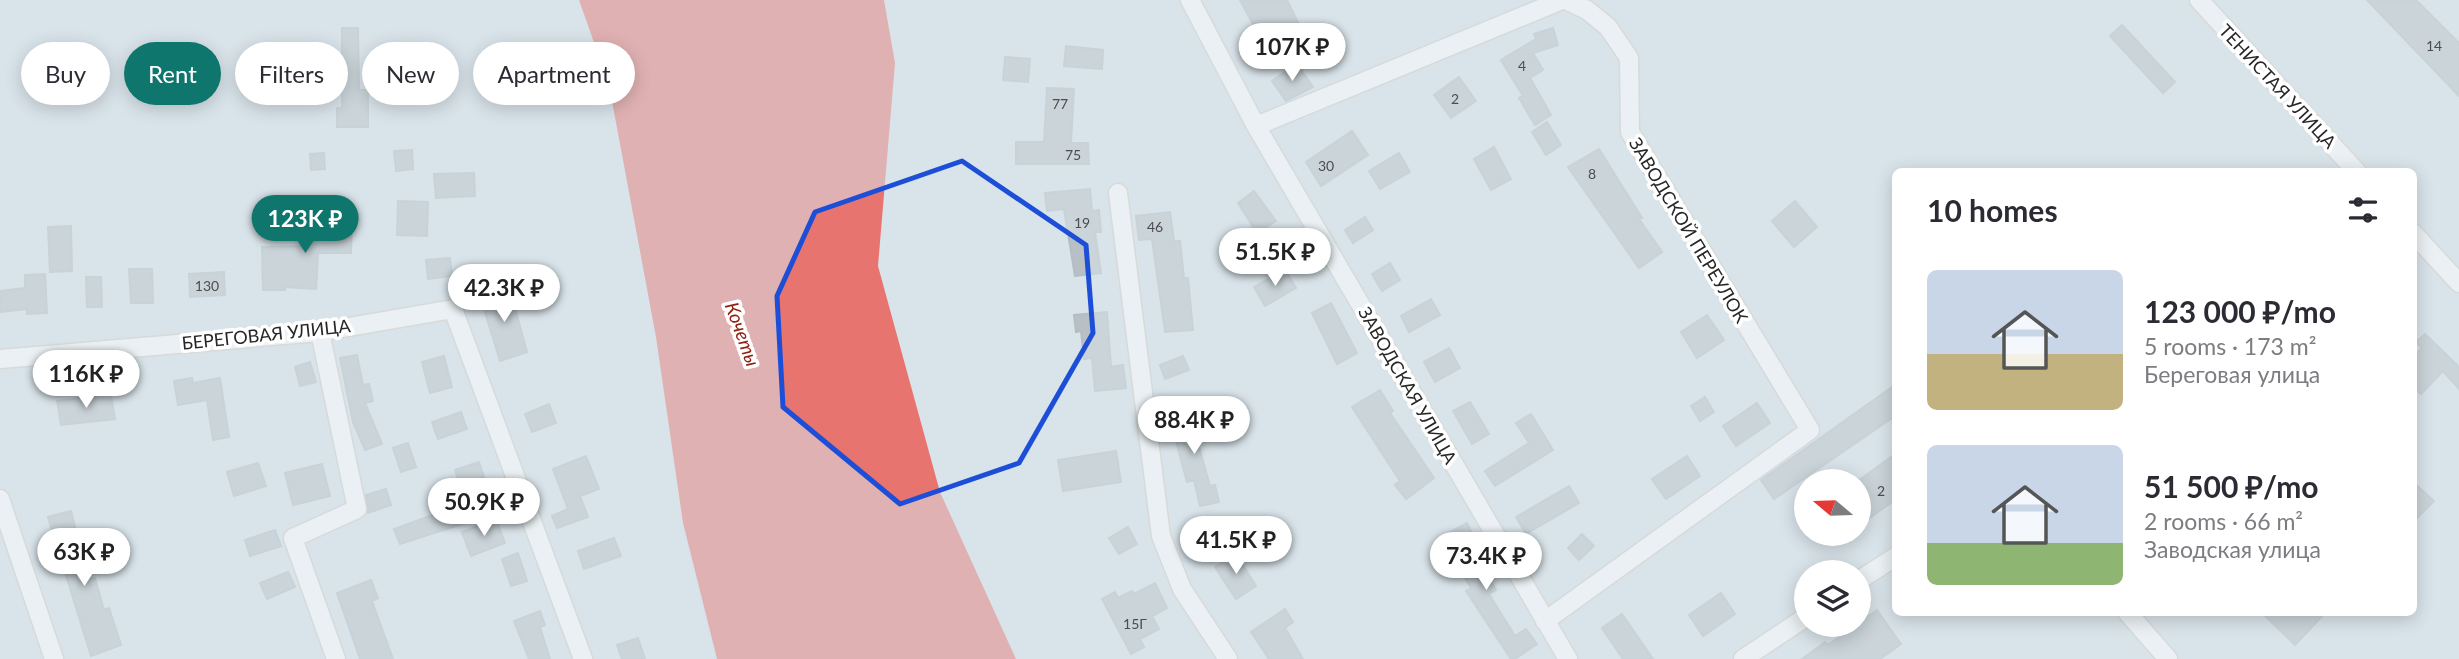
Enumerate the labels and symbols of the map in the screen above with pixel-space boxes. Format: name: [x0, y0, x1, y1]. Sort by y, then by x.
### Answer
street label: ТЕНИСТАЯ УЛИЦА: [2215, 19, 2342, 153]
pin: 107K ₽: [1235, 24, 1349, 83]
house number: 14: [2426, 37, 2442, 54]
house number: 4: [1518, 57, 1526, 74]
house number: 2: [1451, 90, 1459, 107]
house number: 77: [1052, 95, 1068, 112]
street label: ЗАВОДСКОЙ ПЕРЕУЛОК: [1625, 133, 1753, 327]
house number: 75: [1065, 146, 1081, 163]
house number: 30: [1318, 157, 1334, 174]
house number: 8: [1588, 165, 1596, 182]
pin: 123K ₽: [248, 196, 362, 255]
house number: 19: [1074, 214, 1090, 231]
house number: 46: [1147, 218, 1163, 235]
pin: 51.5K ₽: [1210, 229, 1340, 288]
pin: 42.3K ₽: [439, 264, 569, 324]
house number: 130: [195, 277, 219, 294]
water label: Кочеты: [721, 299, 765, 369]
street label: ЗАВОДСКАЯ УЛИЦА: [1354, 302, 1462, 468]
street label: БЕРЕГОВАЯ УЛИЦА: [181, 314, 352, 354]
pin: 116K ₽: [29, 350, 143, 410]
pin: 88.4K ₽: [1129, 396, 1259, 456]
north arrow: [1794, 469, 1871, 546]
pin: 50.9K ₽: [419, 478, 549, 538]
house number: 2: [1877, 482, 1885, 499]
pin: 41.5K ₽: [1171, 516, 1301, 576]
pin: 63K ₽: [35, 528, 133, 588]
pin: 73.4K ₽: [1421, 532, 1551, 592]
house number: 15Г: [1123, 615, 1147, 632]

